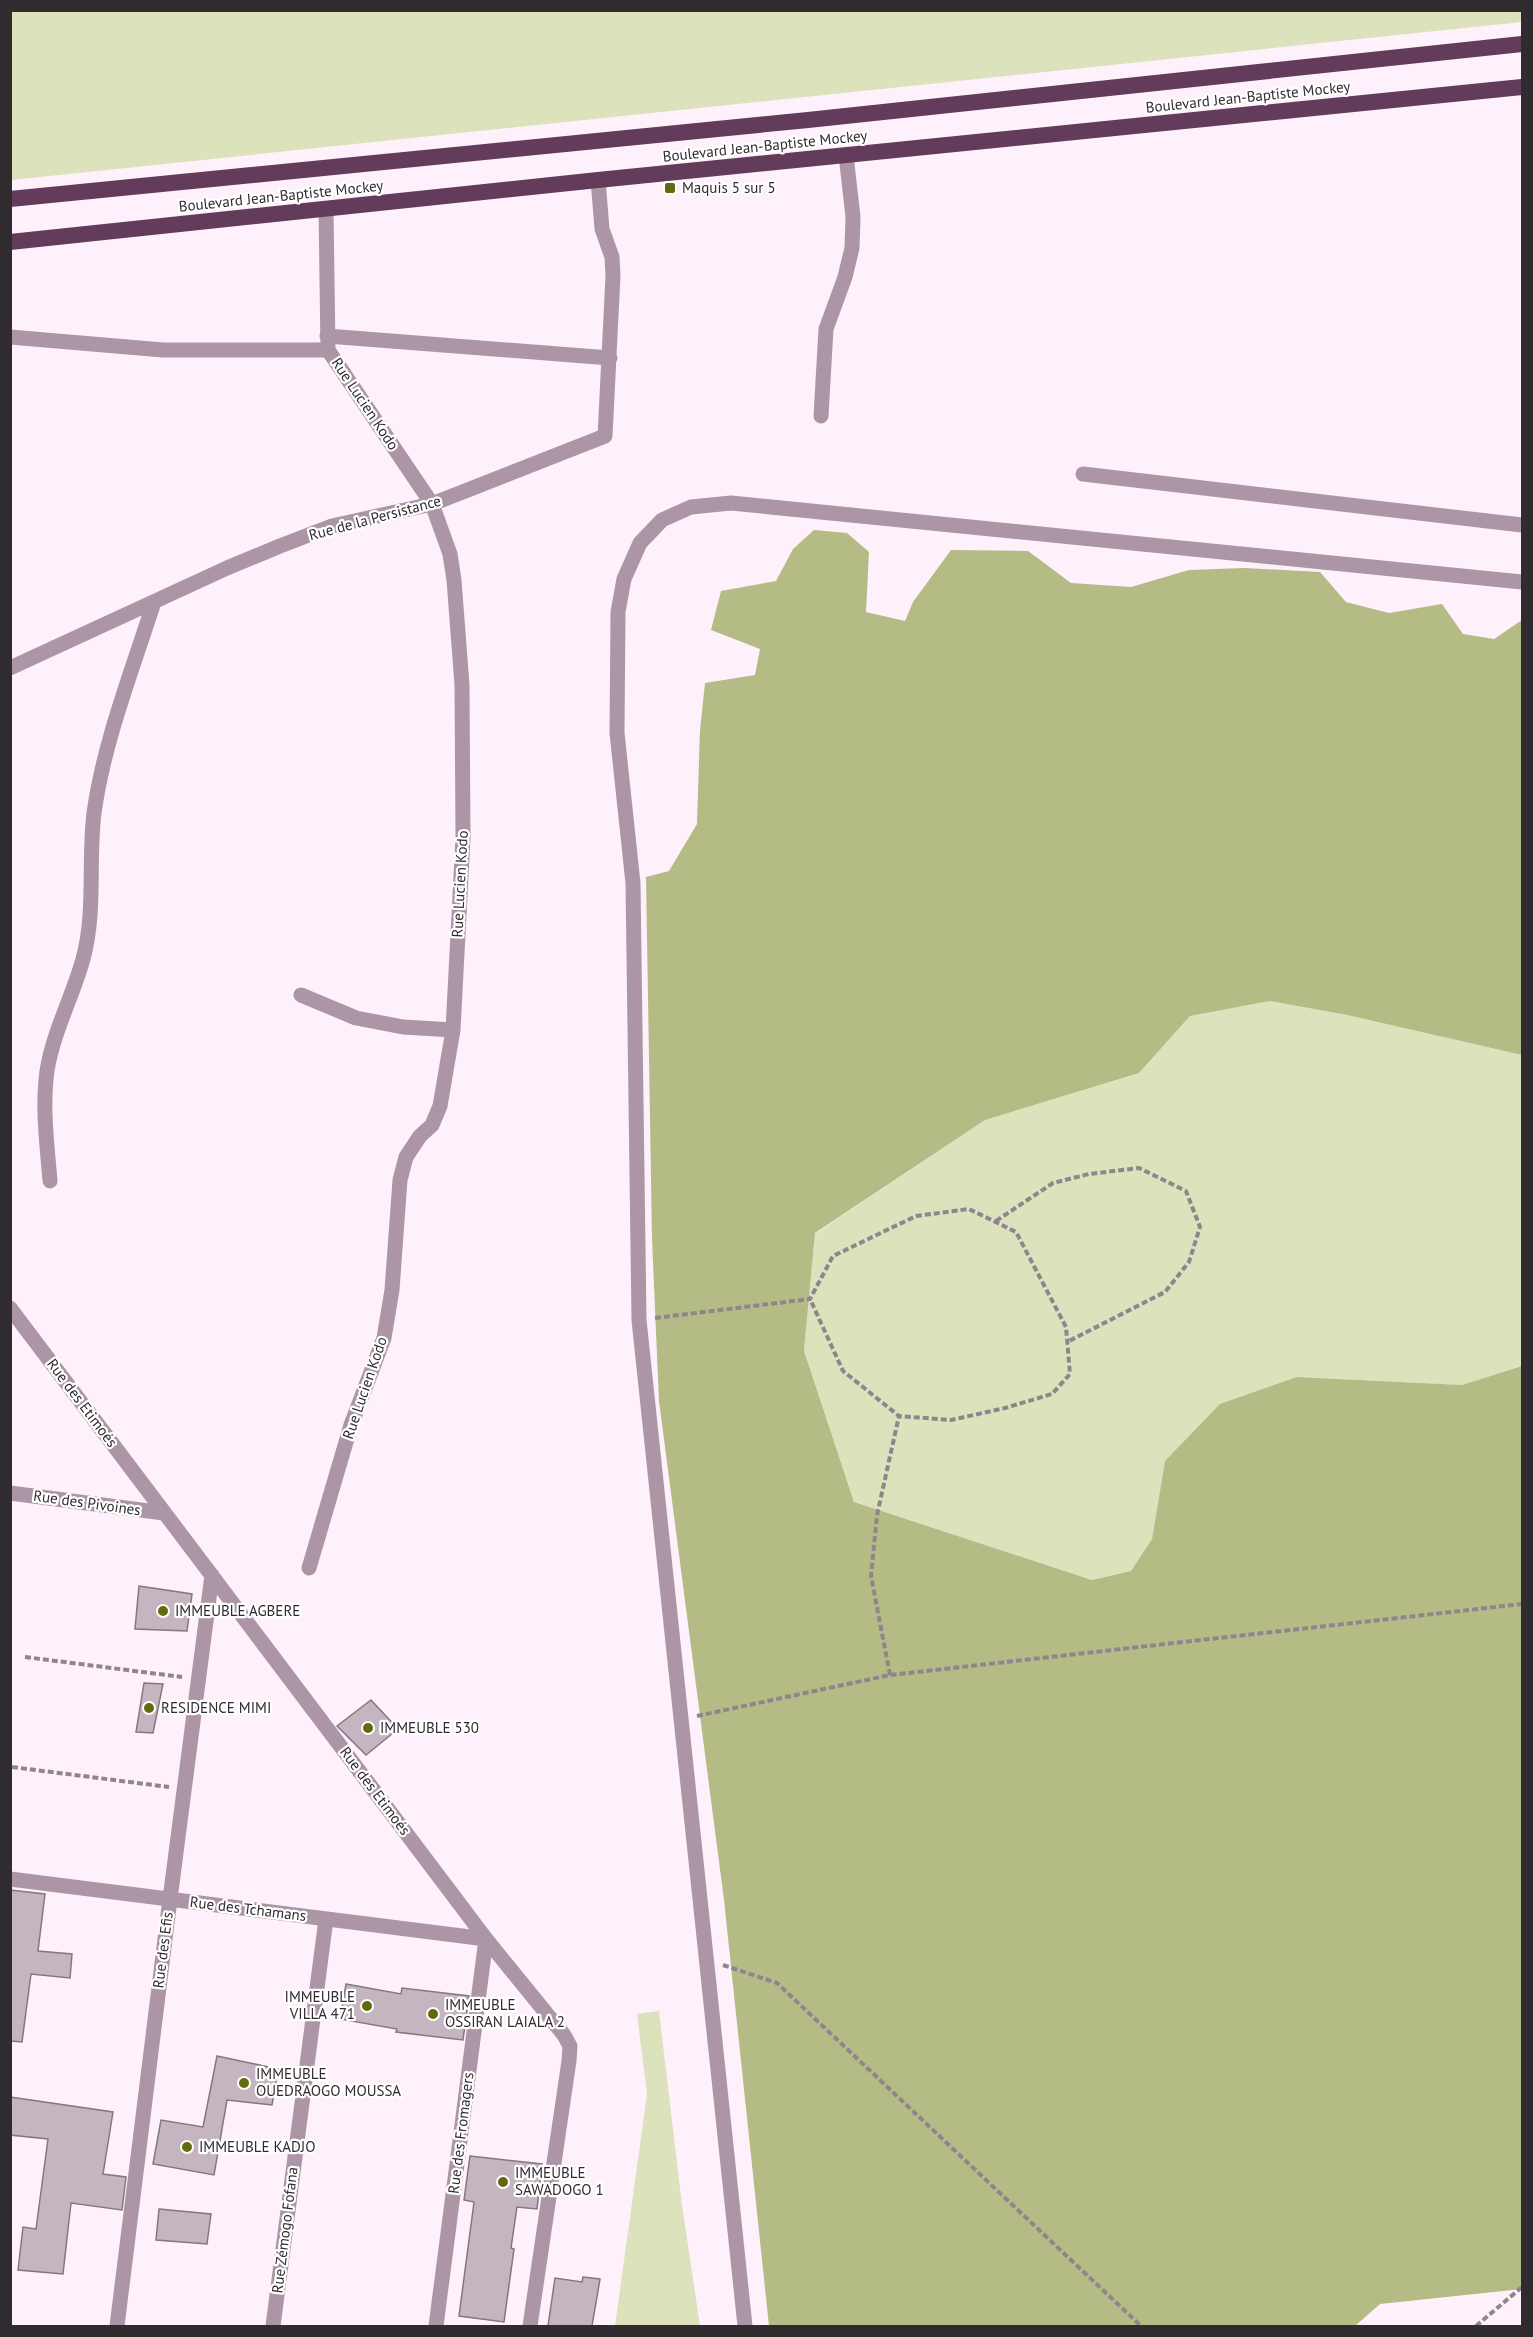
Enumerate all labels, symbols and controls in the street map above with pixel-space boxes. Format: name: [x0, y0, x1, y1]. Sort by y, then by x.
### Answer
street label: Boulevard Jean-Baptiste Mockey: [1145, 76, 1351, 117]
street label: Boulevard Jean-Baptiste Mockey: [662, 125, 868, 166]
street label: Boulevard Jean-Baptiste Mockey: [178, 175, 384, 216]
place label: Maquis 5 sur 5: [682, 178, 776, 197]
marker: Maquis 5 sur 5: [663, 181, 677, 195]
street label: Rue Lucien Kodo: [328, 354, 403, 453]
street label: Rue de la Persistance: [307, 491, 443, 544]
street label: Rue Lucien Kodo: [447, 830, 472, 938]
street label: Rue Lucien Kodo: [338, 1334, 391, 1442]
street label: Rue des Etimoés: [43, 1355, 122, 1451]
street label: Rue des Pivoines: [32, 1486, 142, 1519]
place label: IMMEUBLE AGBERE: [175, 1601, 300, 1620]
marker: IMMEUBLE AGBERE: [156, 1604, 170, 1618]
place label: RESIDENCE MIMI: [161, 1698, 271, 1717]
marker: RESIDENCE MIMI: [142, 1701, 156, 1715]
place label: IMMEUBLE 530: [380, 1718, 479, 1737]
marker: IMMEUBLE 530: [361, 1721, 375, 1735]
street label: Rue des Etimoés: [336, 1743, 415, 1839]
street label: Rue des Tchamans: [189, 1892, 307, 1925]
street label: Rue des Efis: [148, 1911, 177, 1989]
place label: IMMEUBLE VILLA 471: [285, 1987, 355, 2023]
place label: IMMEUBLE OSSIRAN LAIALA 2: [445, 1995, 565, 2031]
marker: IMMEUBLE VILLA 471: [360, 1999, 374, 2013]
marker: IMMEUBLE OSSIRAN LAIALA 2: [426, 2007, 440, 2021]
place label: IMMEUBLE OUEDRAOGO MOUSSA: [256, 2064, 401, 2100]
street label: Rue des Fromagers: [444, 2071, 477, 2195]
marker: IMMEUBLE OUEDRAOGO MOUSSA: [237, 2076, 251, 2090]
place label: IMMEUBLE KADJO: [199, 2137, 315, 2156]
marker: IMMEUBLE KADJO: [180, 2140, 194, 2154]
place label: IMMEUBLE SAWADOGO 1: [515, 2163, 604, 2199]
street label: Rue Zémogo Fofana: [267, 2166, 302, 2294]
marker: IMMEUBLE SAWADOGO 1: [496, 2175, 510, 2189]

